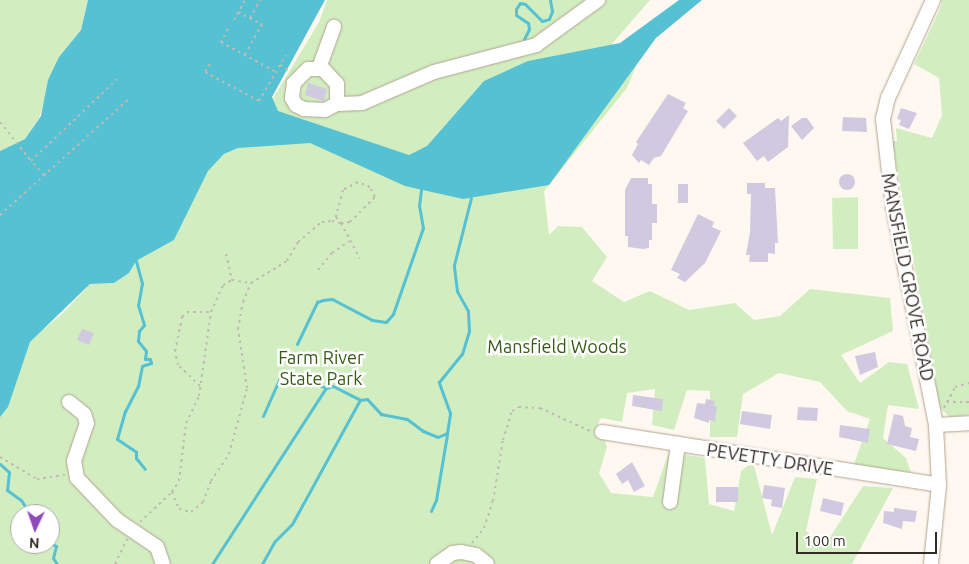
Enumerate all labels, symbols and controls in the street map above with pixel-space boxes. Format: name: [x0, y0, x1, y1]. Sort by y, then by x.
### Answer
street label: MANSFIELD GROVE ROAD: [877, 171, 939, 383]
park label: Mansfield Woods: [487, 335, 627, 357]
park label: Farm River State Park: [278, 347, 364, 389]
street label: PEVETTY DRIVE: [705, 438, 835, 480]
north arrow: [10, 504, 60, 554]
scale bar: [799, 522, 940, 554]
text: 100 m: [804, 532, 846, 549]
text: N: [29, 535, 40, 551]

